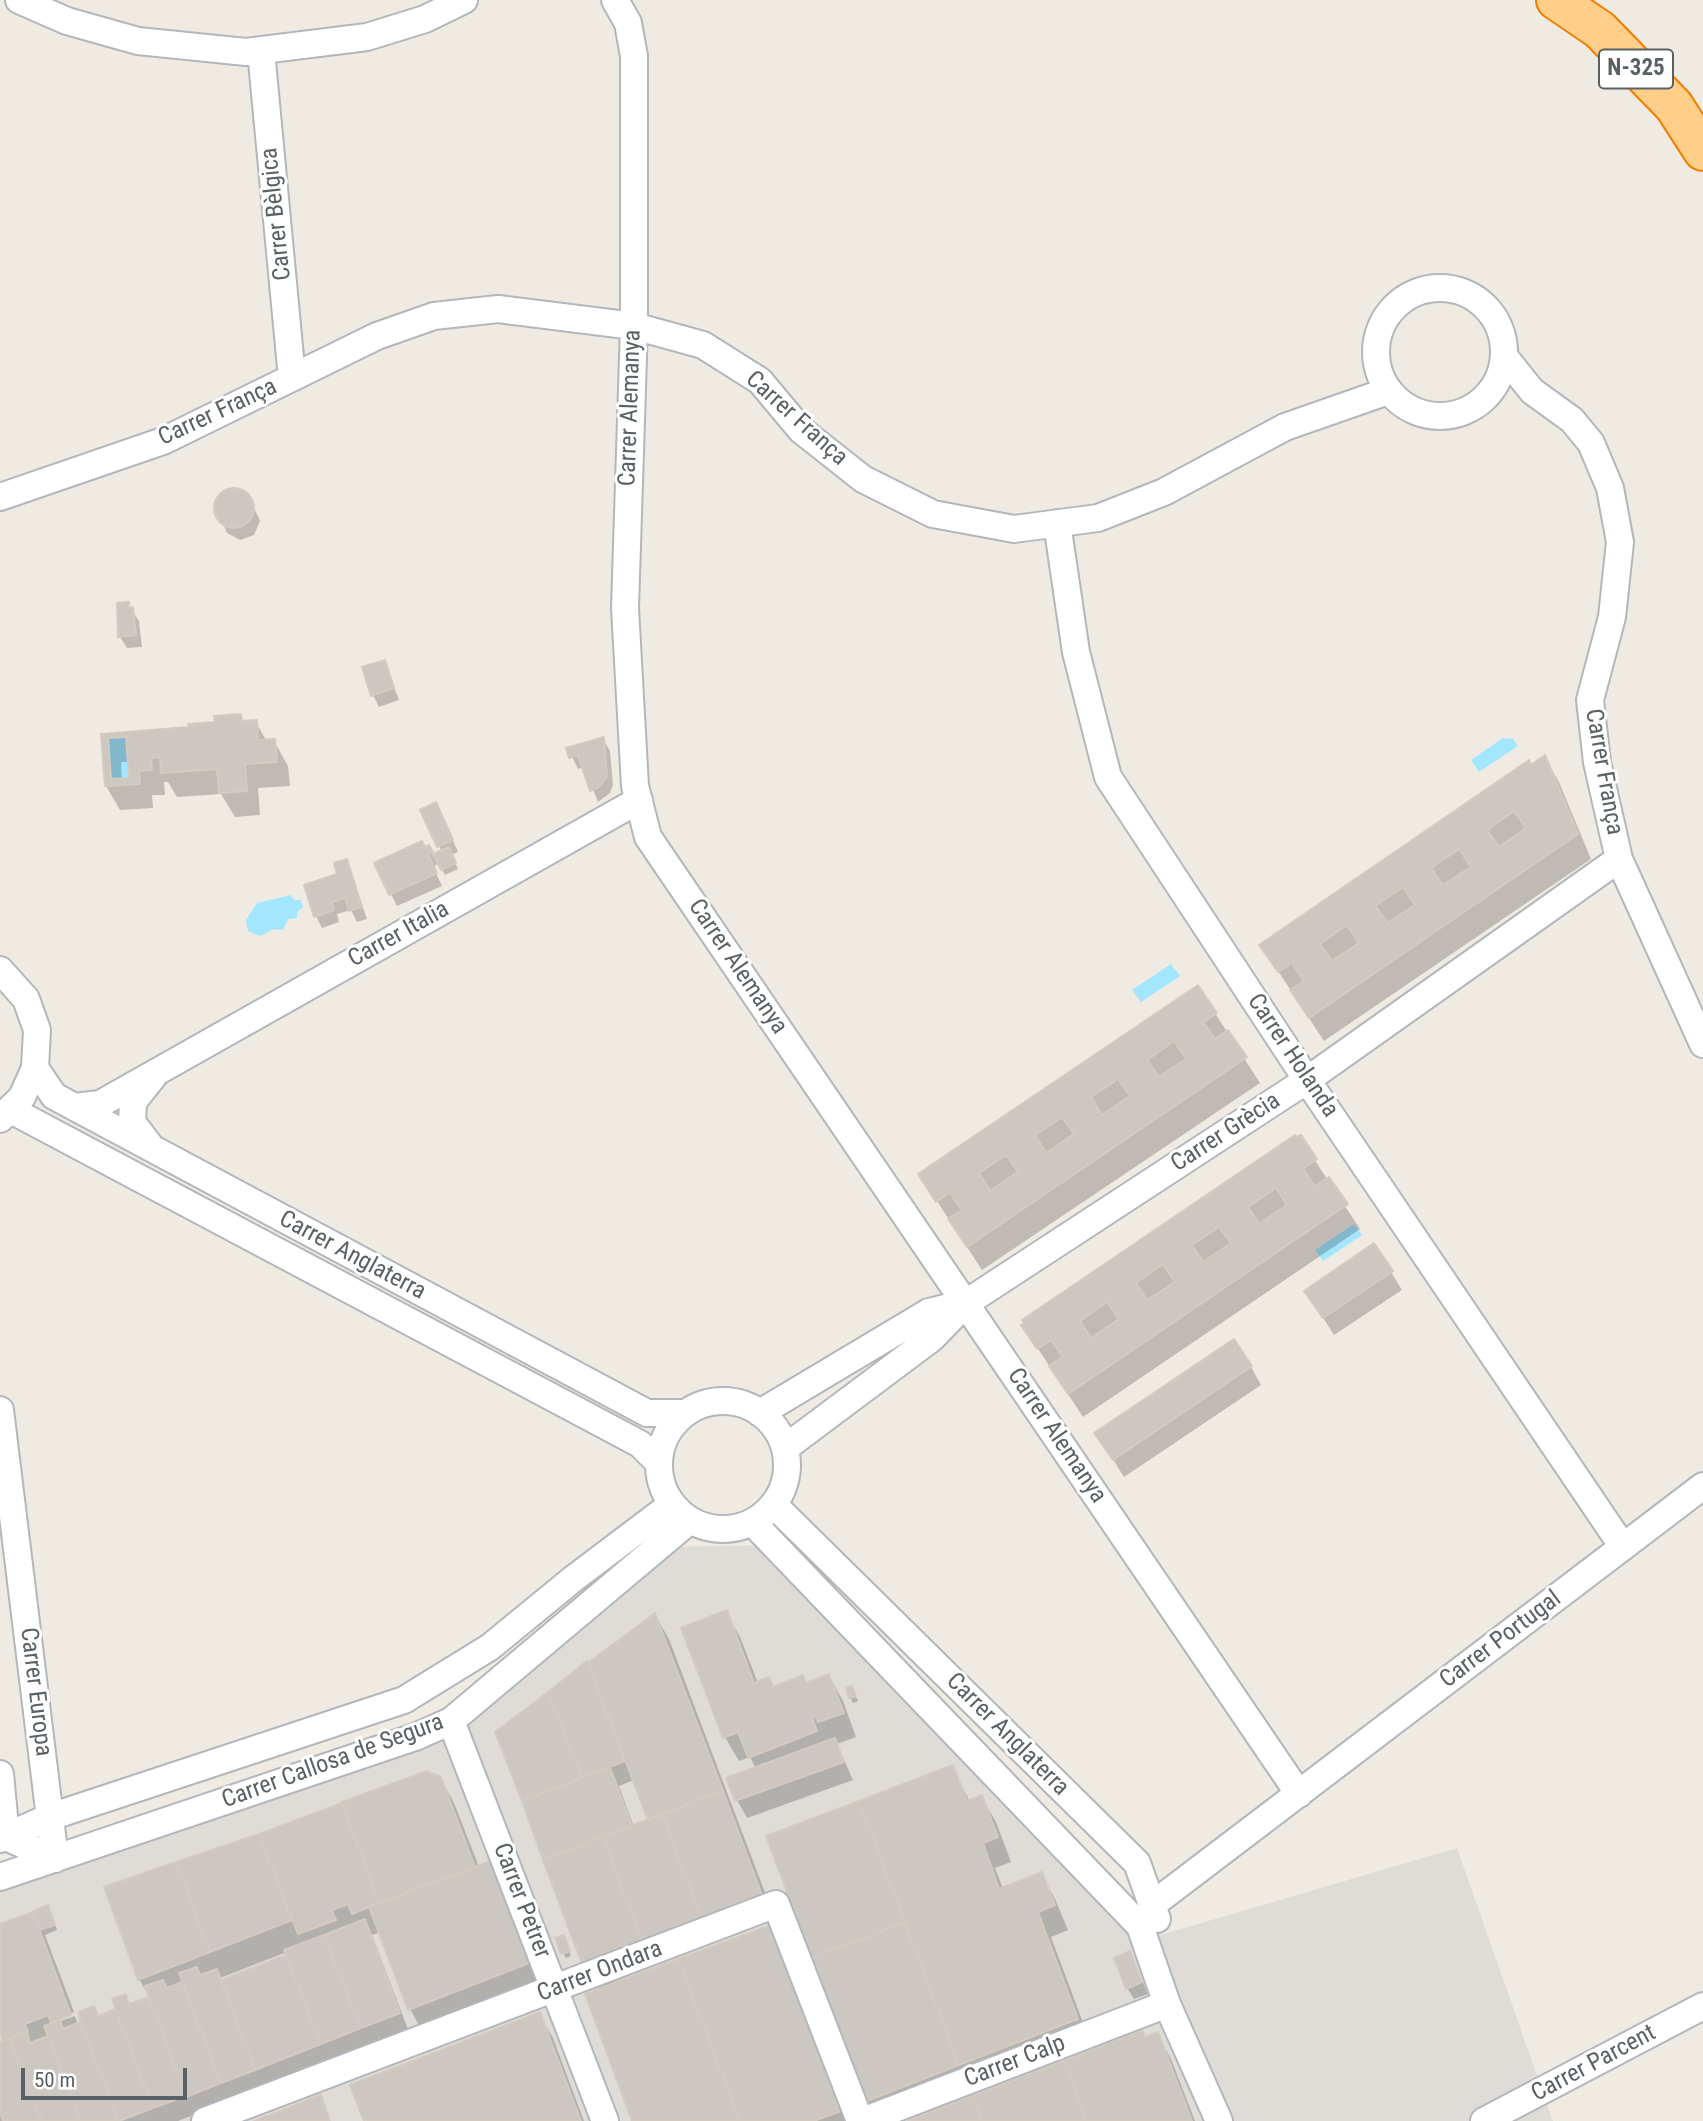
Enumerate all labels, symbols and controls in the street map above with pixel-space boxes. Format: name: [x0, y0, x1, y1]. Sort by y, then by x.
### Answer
road number: N-325: [1599, 50, 1673, 88]
street label: Carrer Bèlgica: [256, 146, 298, 282]
street label: Carrer Alemanya: [614, 329, 648, 487]
street label: Carrer França: [739, 366, 853, 472]
street label: Carrer França: [154, 373, 282, 453]
street label: Carrer França: [1578, 707, 1628, 837]
street label: Carrer Alemanya: [681, 894, 793, 1040]
street label: Carrer Italia: [344, 896, 454, 974]
street label: Carrer Holanda: [1240, 989, 1344, 1123]
street label: Carrer Grècia: [1166, 1087, 1286, 1179]
street label: Carrer Anglaterra: [274, 1205, 430, 1307]
street label: Carrer Alemanya: [1000, 1363, 1112, 1509]
street label: Carrer Portugal: [1435, 1585, 1567, 1695]
street label: Carrer Europa: [13, 1626, 57, 1758]
street label: Carrer Anglaterra: [940, 1668, 1074, 1802]
street label: Carrer Callosa de Segura: [218, 1708, 448, 1816]
street label: Carrer Petrer: [486, 1839, 556, 1963]
street label: Carrer Ondara: [534, 1935, 666, 2009]
street label: Carrer Parcent: [1527, 2019, 1661, 2109]
street label: Carrer Calp: [960, 2030, 1070, 2094]
scale bar: [24, 2054, 191, 2098]
text: 50 m: [34, 2068, 75, 2092]

